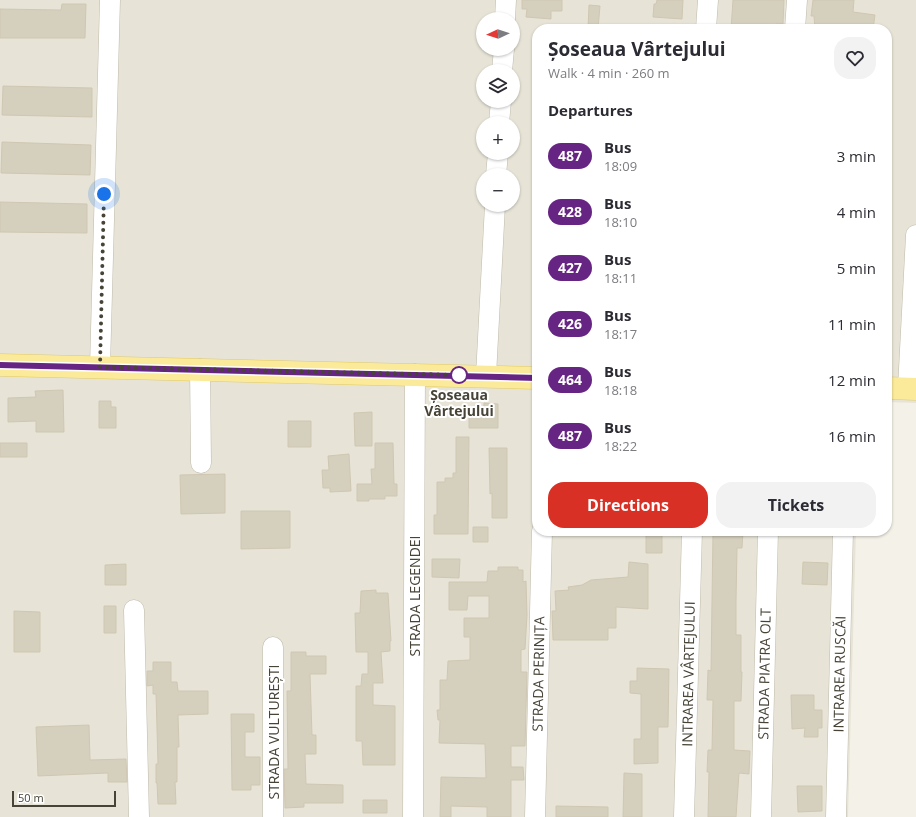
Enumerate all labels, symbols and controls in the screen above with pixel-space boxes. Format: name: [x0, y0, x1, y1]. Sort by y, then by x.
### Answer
north arrow: [476, 12, 520, 56]
map controls: [476, 12, 520, 212]
text: Șoseaua Vârtejului: [548, 36, 726, 62]
button: heart: [834, 37, 876, 79]
button: layers: [476, 64, 520, 108]
text: Walk · 4 min · 260 m: [548, 64, 670, 82]
text: Departures: [548, 100, 633, 120]
button: +: [476, 116, 520, 160]
text: Bus: [604, 137, 631, 157]
text: 487: [558, 146, 582, 165]
text: 3 min: [837, 146, 876, 166]
text: 18:09: [604, 157, 637, 175]
button: −: [476, 168, 520, 212]
your location: [94, 184, 114, 204]
text: Bus: [604, 193, 631, 213]
text: 428: [558, 202, 582, 221]
text: 4 min: [837, 202, 876, 222]
text: 18:10: [604, 213, 637, 231]
text: Bus: [604, 249, 631, 269]
text: 427: [558, 258, 582, 277]
text: 5 min: [837, 258, 876, 278]
text: 18:11: [604, 269, 637, 287]
text: Bus: [604, 305, 631, 325]
text: 426: [558, 314, 582, 333]
text: 11 min: [828, 314, 876, 334]
text: 18:17: [604, 325, 637, 343]
text: Bus: [604, 361, 631, 381]
marker: Șoseaua Vârtejului: [450, 366, 468, 384]
text: 464: [558, 370, 582, 389]
text: 12 min: [828, 370, 876, 390]
text: 18:18: [604, 381, 637, 399]
place label: Șoseaua Vârtejului: [424, 385, 494, 420]
text: Bus: [604, 417, 631, 437]
text: 487: [558, 426, 582, 445]
text: 16 min: [828, 426, 876, 446]
text: 18:22: [604, 437, 637, 455]
button: Directions: [548, 482, 708, 528]
button: Tickets: [716, 482, 876, 528]
street label: STRADA LEGENDEI: [405, 536, 424, 656]
street label: INTRAREA VÂRTEJULUI: [677, 601, 699, 747]
street label: STRADA PIATRA OLT: [753, 608, 775, 740]
street label: STRADA PERINIȚA: [527, 616, 549, 732]
street label: INTRAREA RUSCĂI: [828, 616, 850, 732]
street label: STRADA VULTUREȘTI: [264, 664, 283, 800]
scale bar: [12, 789, 116, 808]
text: 50 m: [18, 790, 44, 805]

